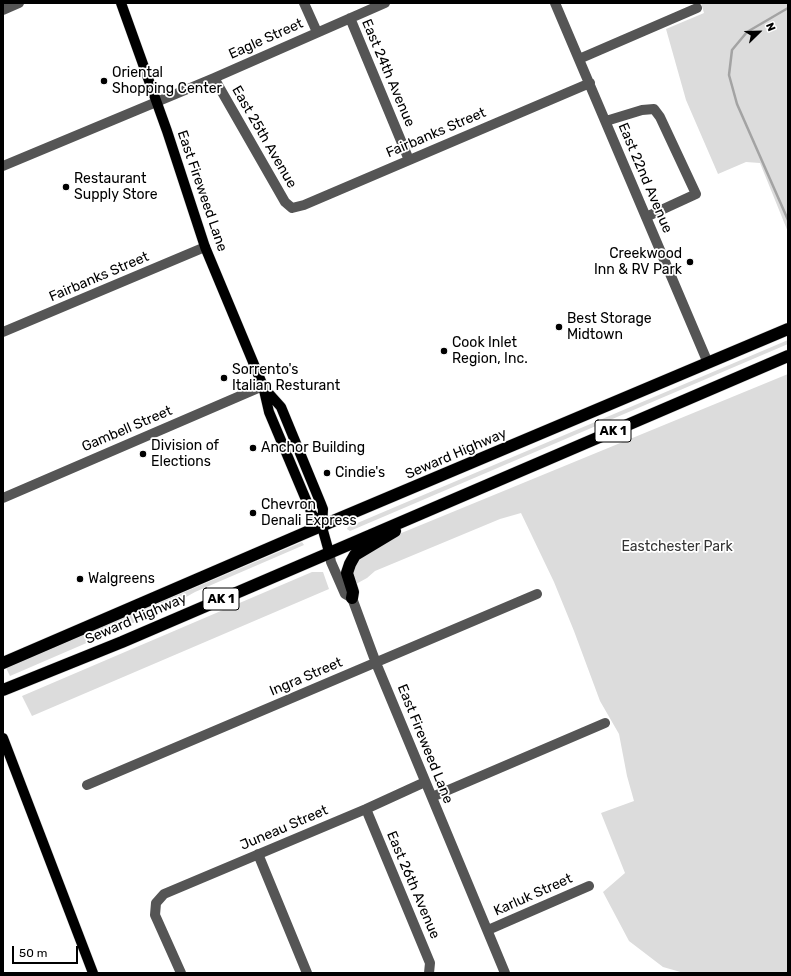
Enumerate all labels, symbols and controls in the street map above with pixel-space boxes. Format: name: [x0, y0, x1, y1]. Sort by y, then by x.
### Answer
north arrow: [739, 12, 779, 52]
street label: Eagle Street: [226, 15, 306, 63]
street label: East 24th Avenue: [358, 17, 418, 129]
text: N: [763, 21, 778, 33]
place label: Oriental Shopping Center: [112, 65, 222, 98]
marker: Oriental Shopping Center: [99, 76, 109, 86]
street label: East 25th Avenue: [228, 83, 300, 191]
street label: Fairbanks Street: [384, 104, 488, 162]
street label: East 22nd Avenue: [614, 120, 676, 236]
street label: East Fireweed Lane: [173, 128, 231, 254]
place label: Restaurant Supply Store: [74, 171, 158, 204]
marker: Restaurant Supply Store: [61, 182, 71, 192]
place label: Creekwood Inn & RV Park: [594, 246, 682, 278]
street label: Fairbanks Street: [47, 248, 151, 306]
marker: Creekwood Inn & RV Park: [685, 257, 695, 267]
place label: Best Storage Midtown: [567, 311, 652, 344]
marker: Best Storage Midtown: [554, 322, 564, 332]
place label: Cook Inlet Region, Inc.: [452, 335, 528, 368]
marker: Cook Inlet Region, Inc.: [439, 346, 449, 356]
place label: Sorrento's Italian Resturant: [232, 362, 340, 394]
marker: Sorrento's Italian Resturant: [219, 373, 229, 383]
street label: Gambell Street: [79, 402, 175, 456]
road number: AK 1: [595, 420, 631, 442]
street label: Seward Highway: [403, 425, 509, 483]
place label: Division of Elections: [151, 438, 219, 470]
place label: Anchor Building: [261, 440, 365, 456]
marker: Anchor Building: [248, 443, 258, 453]
marker: Division of Elections: [138, 449, 148, 459]
place label: Cindie's: [335, 465, 385, 481]
marker: Cindie's: [322, 468, 332, 478]
place label: Chevron Denali Express: [261, 497, 357, 530]
marker: Chevron Denali Express: [248, 508, 258, 518]
park label: Eastchester Park: [621, 539, 733, 555]
place label: Walgreens: [88, 571, 155, 587]
marker: Walgreens: [75, 574, 85, 584]
road number: AK 1: [203, 588, 239, 610]
street label: Seward Highway: [83, 590, 189, 648]
street label: Ingra Street: [267, 654, 345, 700]
street label: East Fireweed Lane: [393, 682, 457, 806]
street label: Juneau Street: [238, 802, 330, 854]
street label: East 26th Avenue: [383, 829, 443, 941]
street label: Karluk Street: [491, 870, 575, 920]
scale bar: [14, 938, 80, 964]
text: 50 m: [19, 946, 47, 960]

